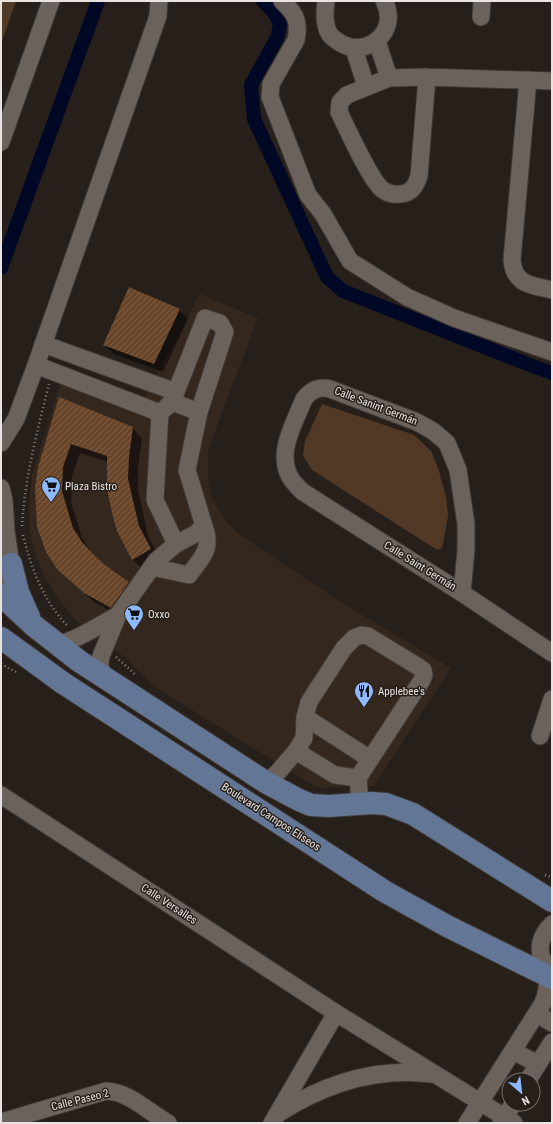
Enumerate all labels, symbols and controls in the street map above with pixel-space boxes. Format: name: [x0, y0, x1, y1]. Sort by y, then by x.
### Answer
street label: Calle Sanint Germán: [333, 384, 419, 428]
supermarket icon: Plaza Bistro: [40, 475, 62, 503]
place label: Plaza Bistro: [65, 480, 118, 493]
street label: Calle Saint Germán: [381, 539, 459, 593]
supermarket icon: Oxxo: [123, 603, 145, 631]
place label: Oxxo: [148, 608, 170, 621]
restaurant icon: Applebee's: [353, 680, 375, 708]
place label: Applebee's: [378, 685, 425, 698]
street label: Boulevard Campos Eliseos: [219, 780, 323, 854]
street label: Calle Versalles: [139, 881, 199, 927]
north arrow: [501, 1072, 541, 1112]
street label: Calle Paseo 2: [50, 1087, 110, 1113]
text: N: [519, 1093, 531, 1108]

